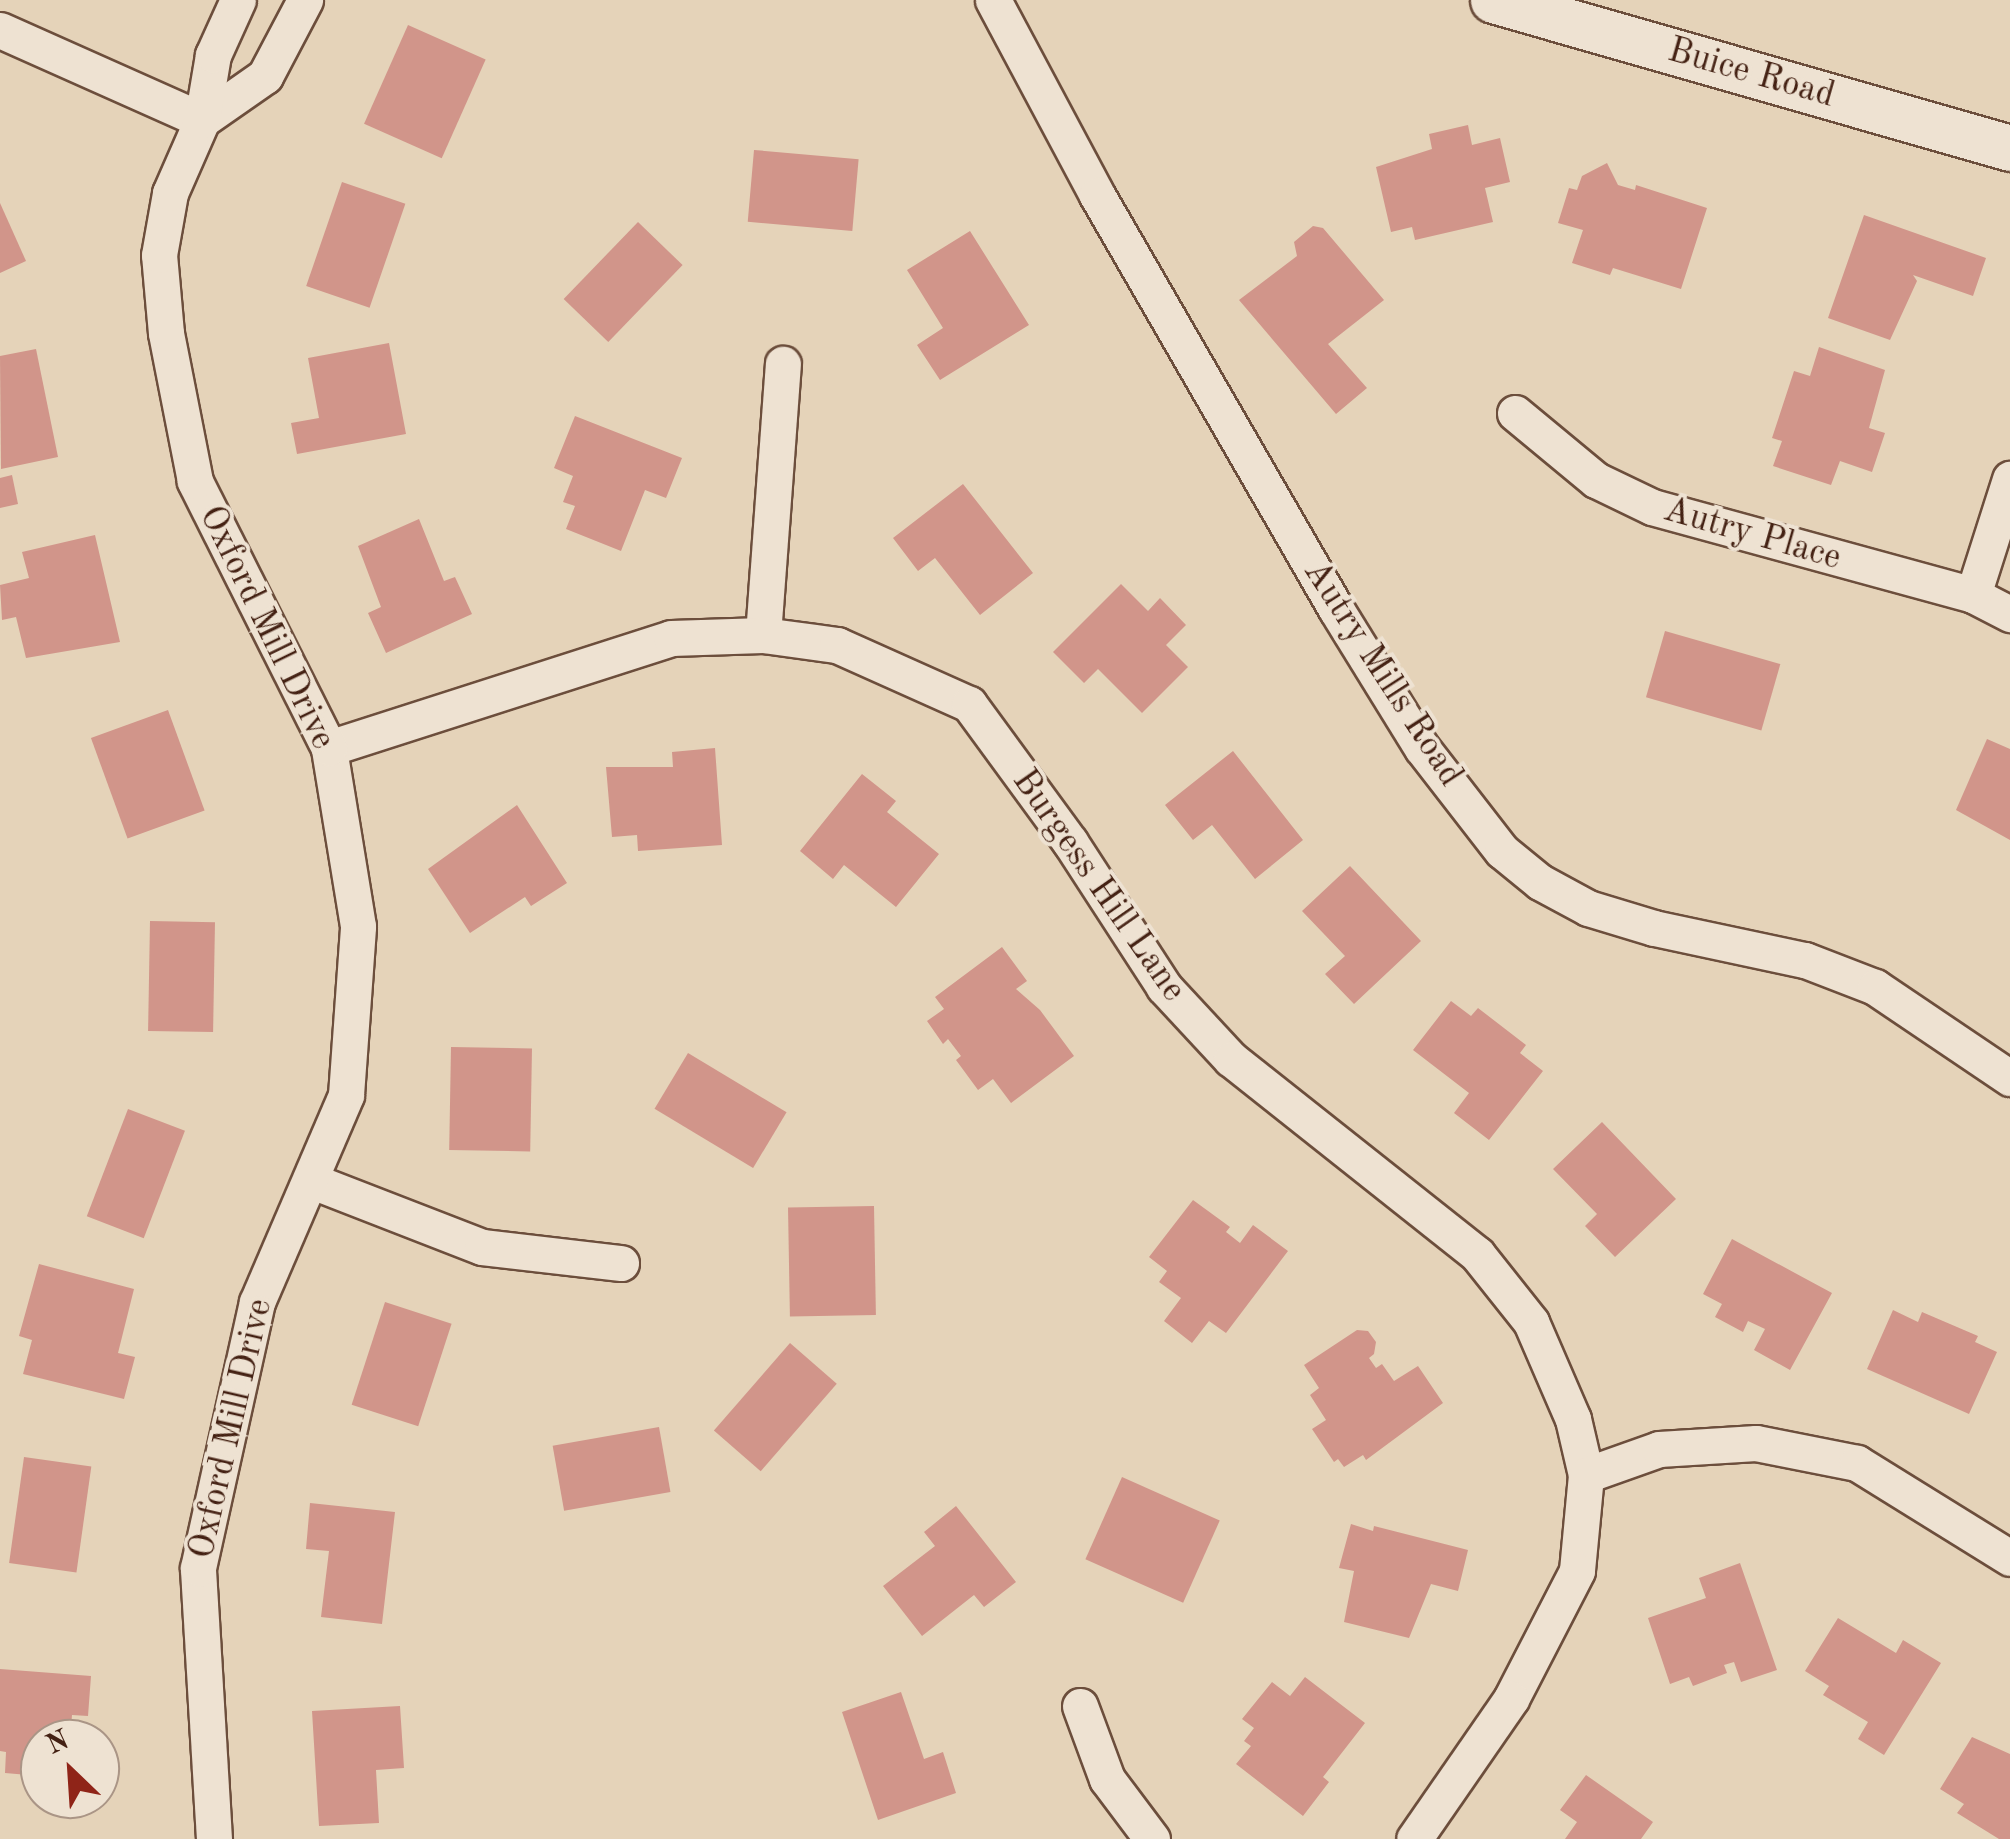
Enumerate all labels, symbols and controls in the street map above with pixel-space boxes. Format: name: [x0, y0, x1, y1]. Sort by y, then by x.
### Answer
street label: Buice Road: [1663, 30, 1839, 118]
street label: Autry Place: [1659, 490, 1845, 580]
street label: Oxford Mill Drive: [189, 499, 343, 757]
street label: Autry Mills Road: [1293, 553, 1471, 795]
street label: Burgess Hill Lane: [1002, 762, 1194, 1010]
street label: Oxford Mill Drive: [182, 1295, 282, 1563]
north arrow: [20, 1719, 120, 1819]
text: N: [43, 1726, 74, 1761]

